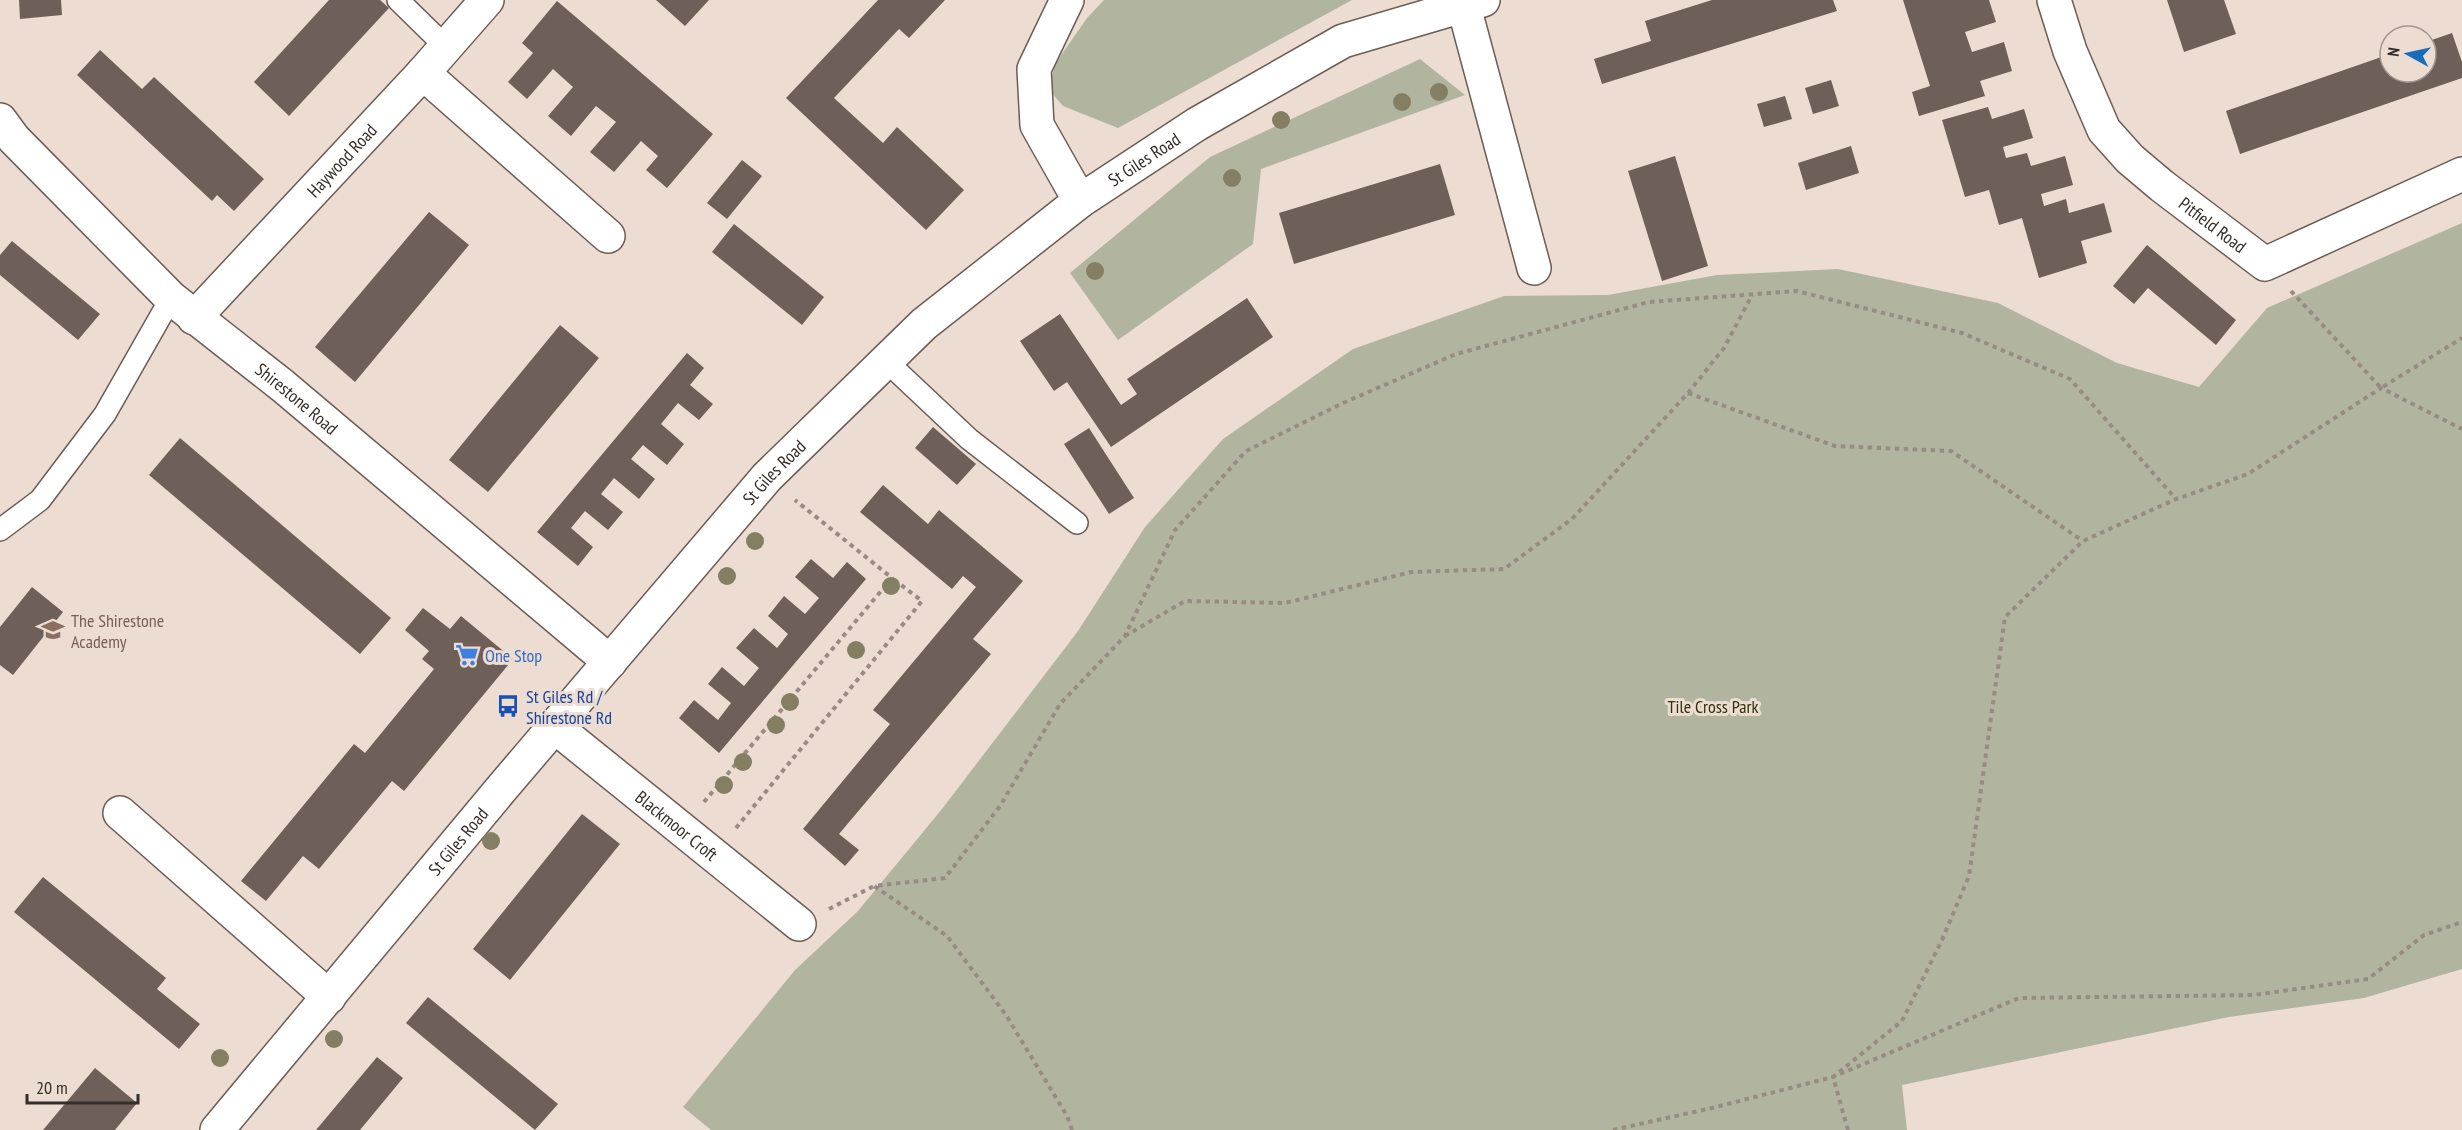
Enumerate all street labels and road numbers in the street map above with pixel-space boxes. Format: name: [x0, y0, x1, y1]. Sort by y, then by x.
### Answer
street label: Haywood Road: [302, 119, 381, 202]
street label: St Giles Road: [1103, 127, 1184, 191]
street label: Pitfield Road: [2174, 191, 2251, 257]
street label: Shirestone Road: [251, 357, 343, 439]
street label: St Giles Road: [737, 435, 810, 509]
street label: Blackmoor Croft: [631, 785, 723, 865]
street label: St Giles Road: [423, 802, 493, 880]

